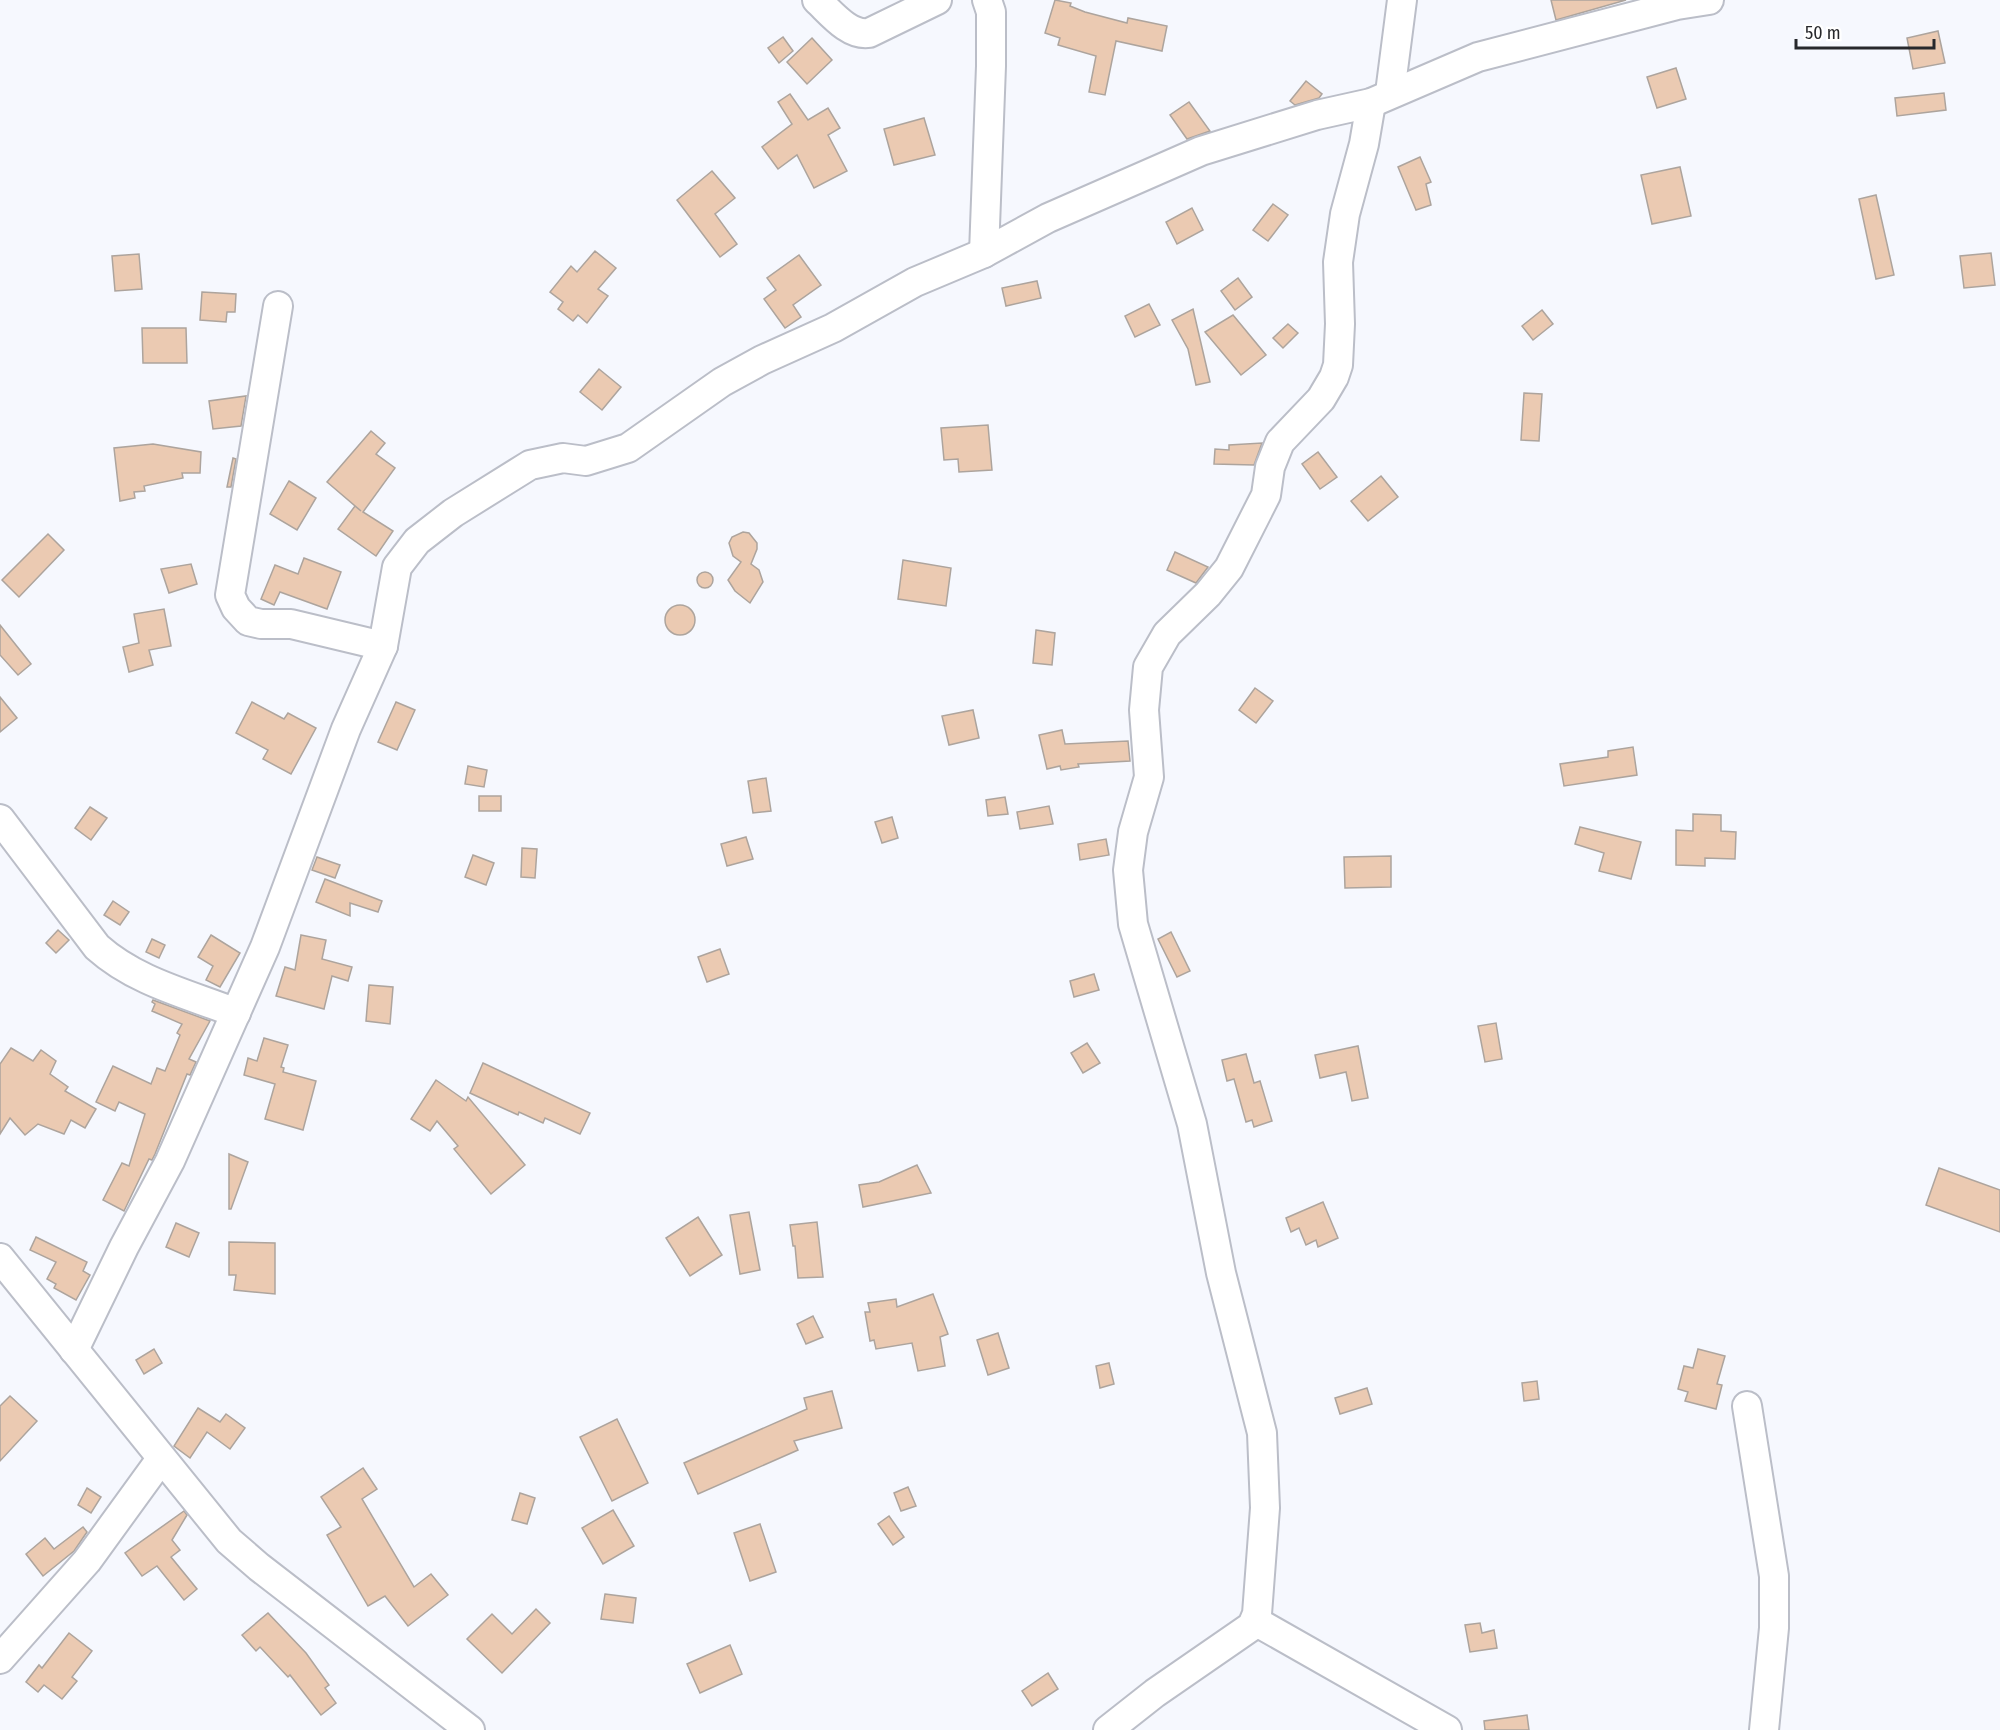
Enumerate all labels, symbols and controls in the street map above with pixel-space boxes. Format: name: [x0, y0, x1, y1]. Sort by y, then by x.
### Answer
scale bar: [1796, 12, 1934, 50]
text: 50 m: [1805, 22, 1841, 44]

